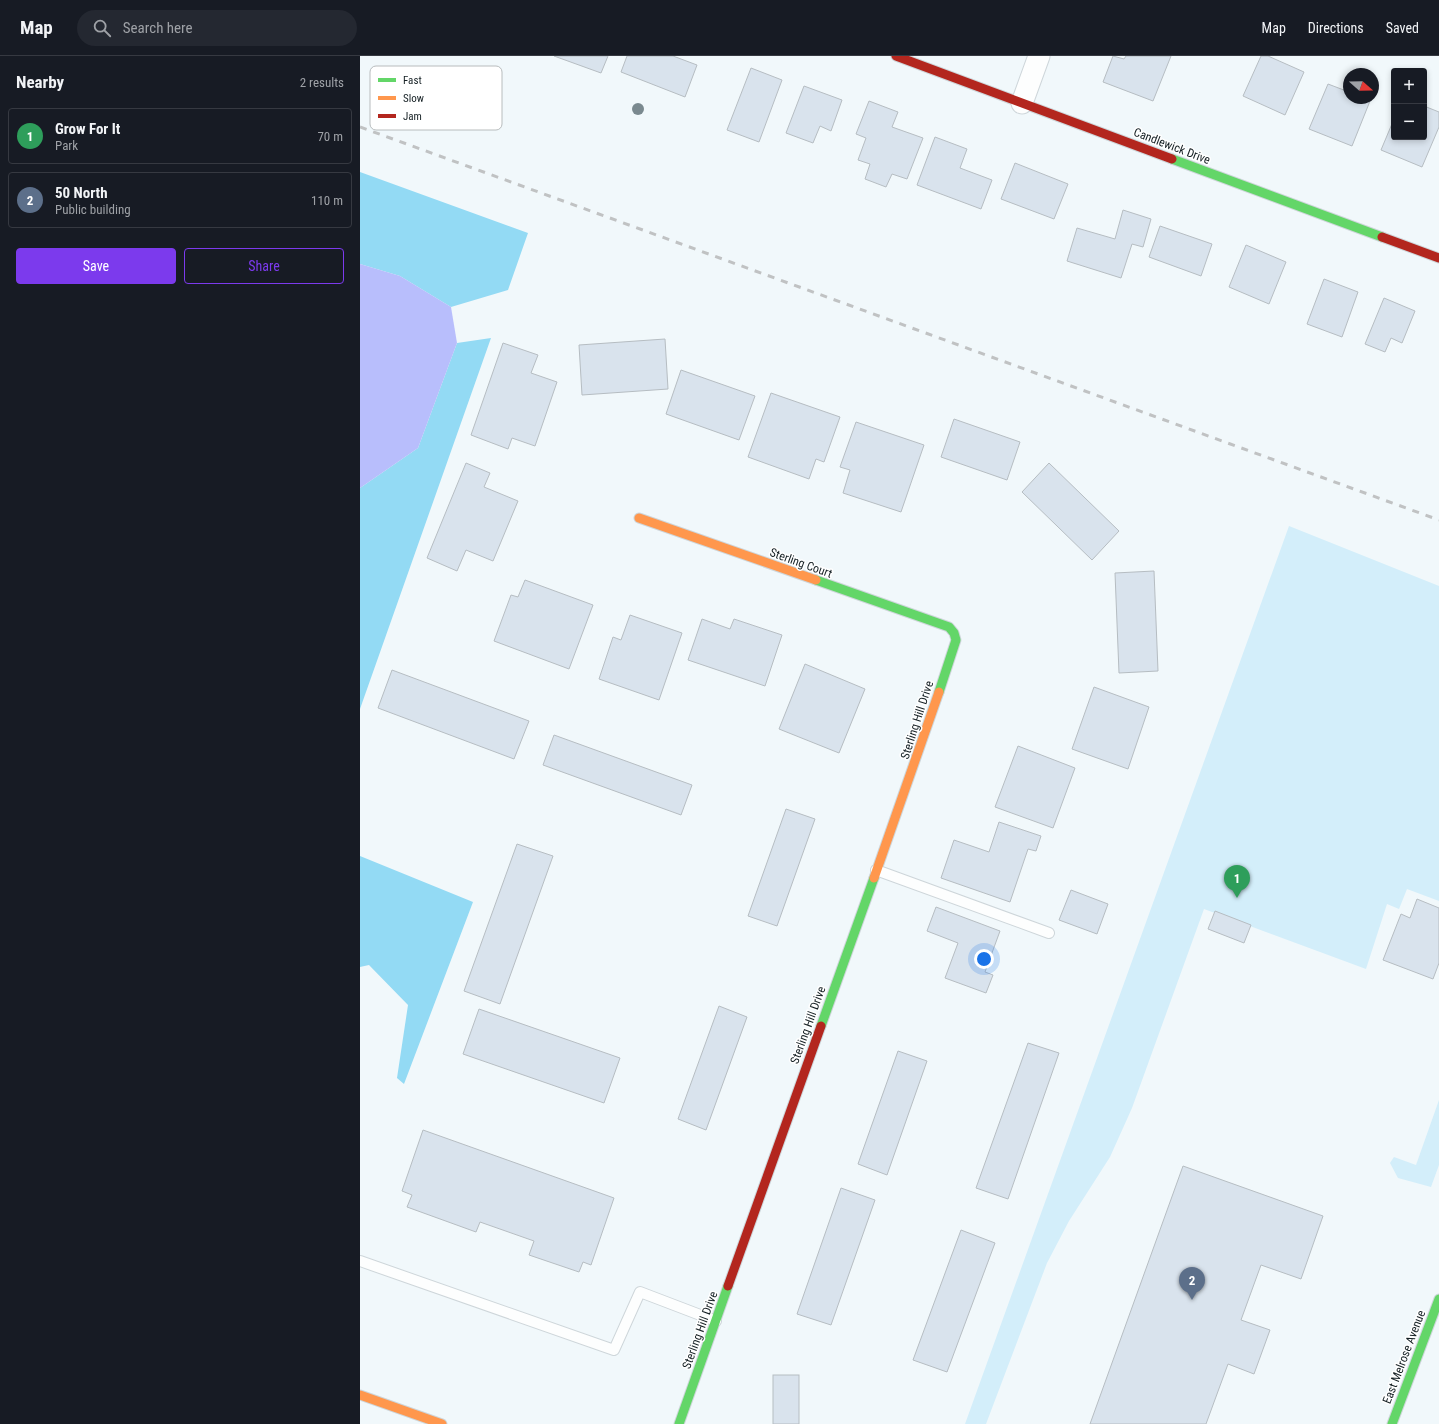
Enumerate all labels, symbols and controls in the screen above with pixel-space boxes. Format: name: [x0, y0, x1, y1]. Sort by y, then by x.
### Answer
search box: [77, 10, 357, 46]
text: Map: [20, 16, 53, 39]
icon: search: [91, 17, 113, 39]
text: Search here: [123, 19, 193, 37]
text: Map: [1262, 20, 1286, 36]
text: Directions: [1308, 20, 1364, 36]
text: Saved: [1386, 20, 1419, 36]
legend: [370, 66, 502, 130]
north arrow: [1343, 68, 1379, 104]
map controls: [1391, 68, 1427, 140]
button: +: [1391, 68, 1427, 104]
text: Nearby: [16, 72, 64, 92]
text: Fast: [403, 74, 422, 87]
text: 2 results: [300, 75, 344, 90]
text: Slow: [403, 92, 424, 105]
button: −: [1391, 104, 1427, 140]
text: Jam: [403, 110, 422, 123]
text: Grow For It: [55, 120, 120, 138]
street label: Candlewick Drive: [1132, 125, 1213, 167]
text: 1: [27, 129, 33, 144]
text: 70 m: [317, 129, 343, 144]
text: Park: [55, 138, 78, 153]
text: 50 North: [55, 184, 108, 202]
text: 2: [27, 193, 33, 208]
text: 110 m: [311, 193, 343, 208]
text: Public building: [55, 202, 131, 217]
button: Save: [16, 248, 176, 284]
button: Share: [184, 248, 344, 284]
street label: Sterling Court: [768, 545, 834, 581]
street label: Sterling Hill Drive: [898, 679, 936, 761]
pin: 1: [1224, 865, 1250, 898]
your location: [974, 949, 994, 969]
street label: Sterling Hill Drive: [787, 984, 829, 1066]
pin: 2: [1179, 1267, 1205, 1300]
street label: Sterling Hill Drive: [679, 1289, 721, 1371]
street label: East Melrose Avenue: [1380, 1308, 1428, 1406]

